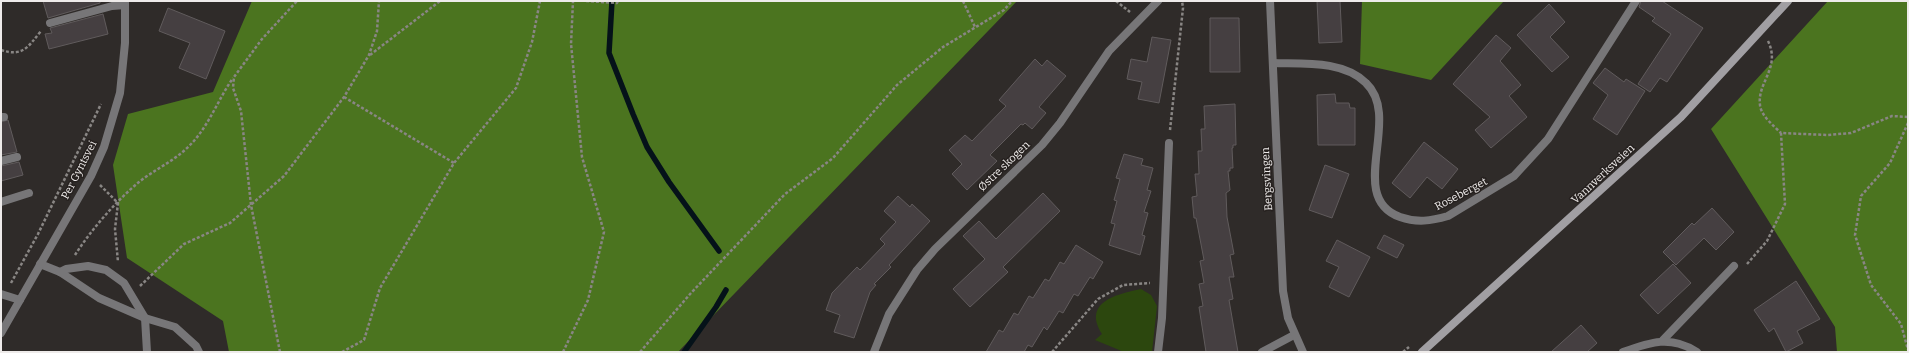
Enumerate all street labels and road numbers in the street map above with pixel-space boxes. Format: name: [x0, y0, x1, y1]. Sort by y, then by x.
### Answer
street label: Per Gyntsvei: [59, 138, 100, 201]
street label: Østre skogen: [976, 138, 1032, 194]
street label: Vannverksveien: [1569, 141, 1637, 207]
street label: Bergsvingen: [1259, 147, 1275, 211]
street label: Roseberget: [1433, 175, 1490, 213]

